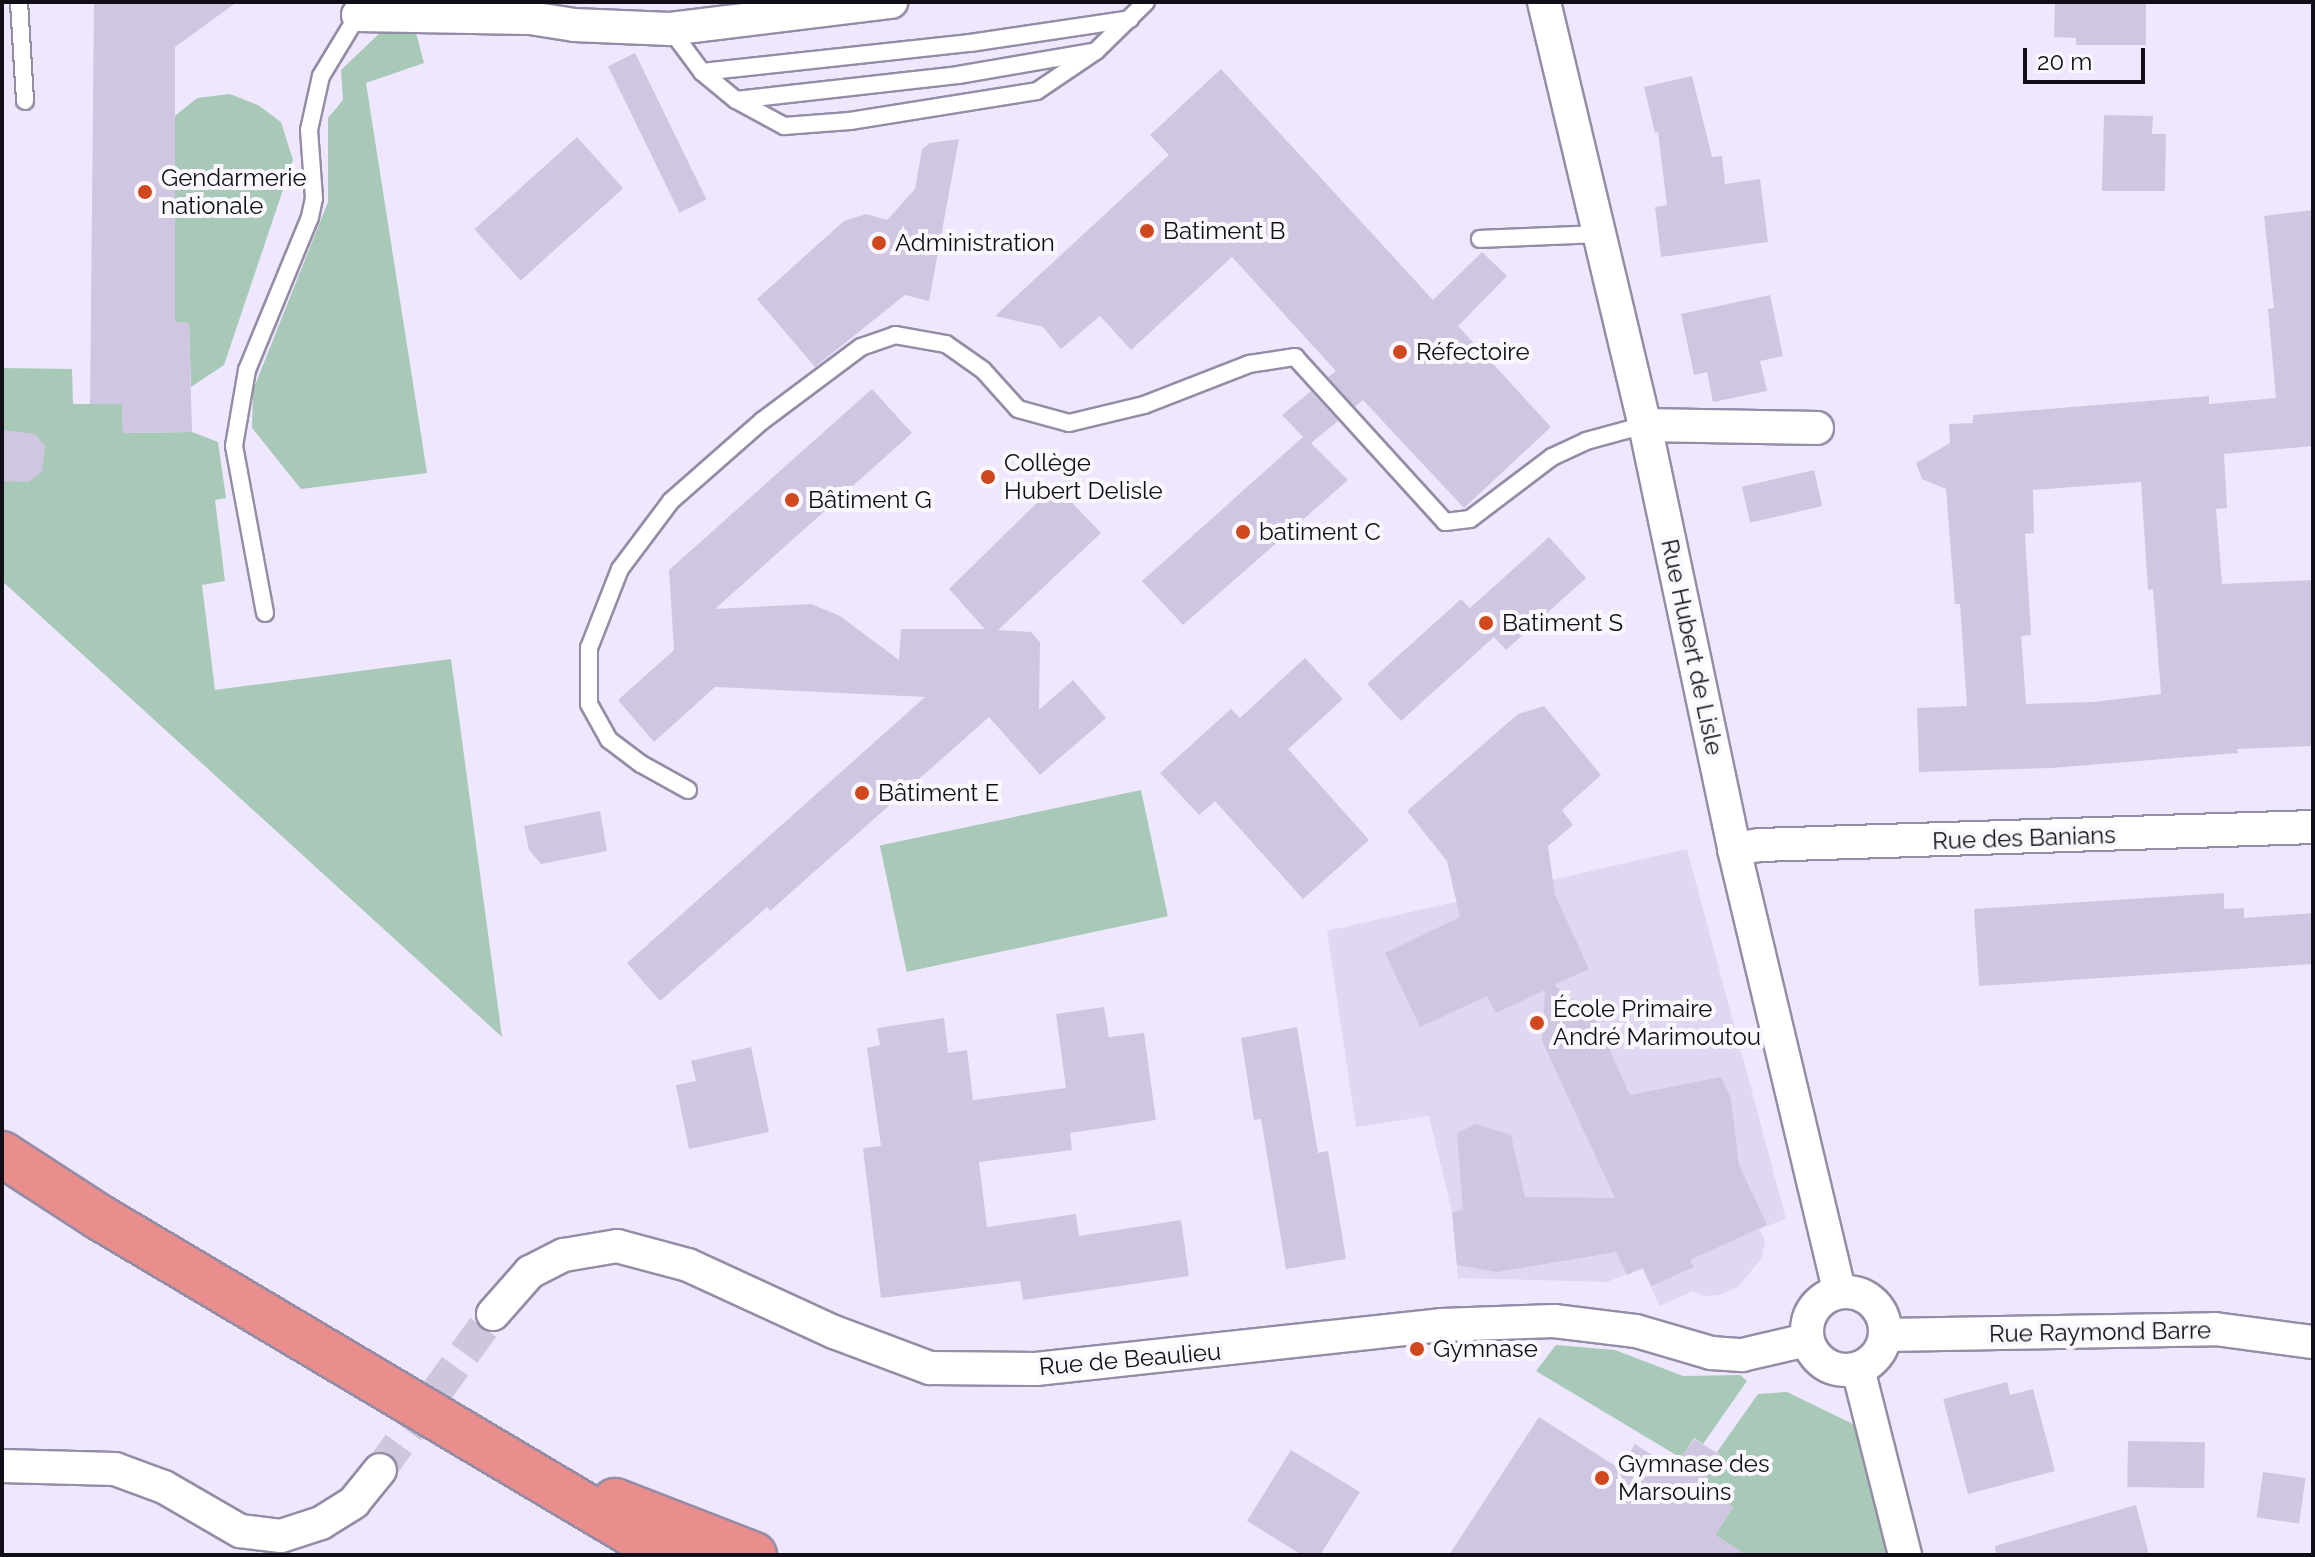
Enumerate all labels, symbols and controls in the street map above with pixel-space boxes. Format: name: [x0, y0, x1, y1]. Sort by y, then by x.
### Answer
scale bar: [2027, 32, 2149, 82]
text: 20 m: [2037, 47, 2092, 76]
place label: Gendarmerie nationale: [161, 164, 307, 220]
marker: Gendarmerie nationale: [136, 183, 154, 201]
place label: Batiment B: [1163, 217, 1285, 245]
marker: Batiment B: [1138, 222, 1156, 240]
place label: Administration: [895, 229, 1055, 257]
marker: Administration: [870, 234, 888, 252]
place label: Réfectoire: [1416, 338, 1529, 366]
marker: Réfectoire: [1391, 343, 1409, 361]
place label: Collège Hubert Delisle: [1004, 449, 1163, 505]
marker: Collège Hubert Delisle: [979, 468, 997, 486]
place label: Bâtiment G: [808, 486, 932, 514]
marker: Bâtiment G: [783, 491, 801, 509]
place label: batiment C: [1259, 518, 1381, 546]
marker: batiment C: [1234, 523, 1252, 541]
street label: Rue Hubert de Lisle: [1655, 536, 1729, 758]
place label: Batiment S: [1502, 609, 1623, 637]
marker: Batiment S: [1477, 614, 1495, 632]
place label: Bâtiment E: [878, 779, 999, 807]
marker: Bâtiment E: [853, 784, 871, 802]
street label: Rue des Banians: [1932, 820, 2116, 856]
place label: École Primaire André Marimoutou: [1553, 995, 1761, 1051]
marker: École Primaire André Marimoutou: [1528, 1014, 1546, 1032]
street label: Rue Raymond Barre: [1989, 1316, 2211, 1348]
place label: Gymnase: [1433, 1335, 1538, 1363]
street label: Rue de Beaulieu: [1038, 1337, 1222, 1381]
marker: Gymnase: [1408, 1340, 1426, 1358]
place label: Gymnase des Marsouins: [1618, 1450, 1770, 1506]
marker: Gymnase des Marsouins: [1593, 1469, 1611, 1487]

